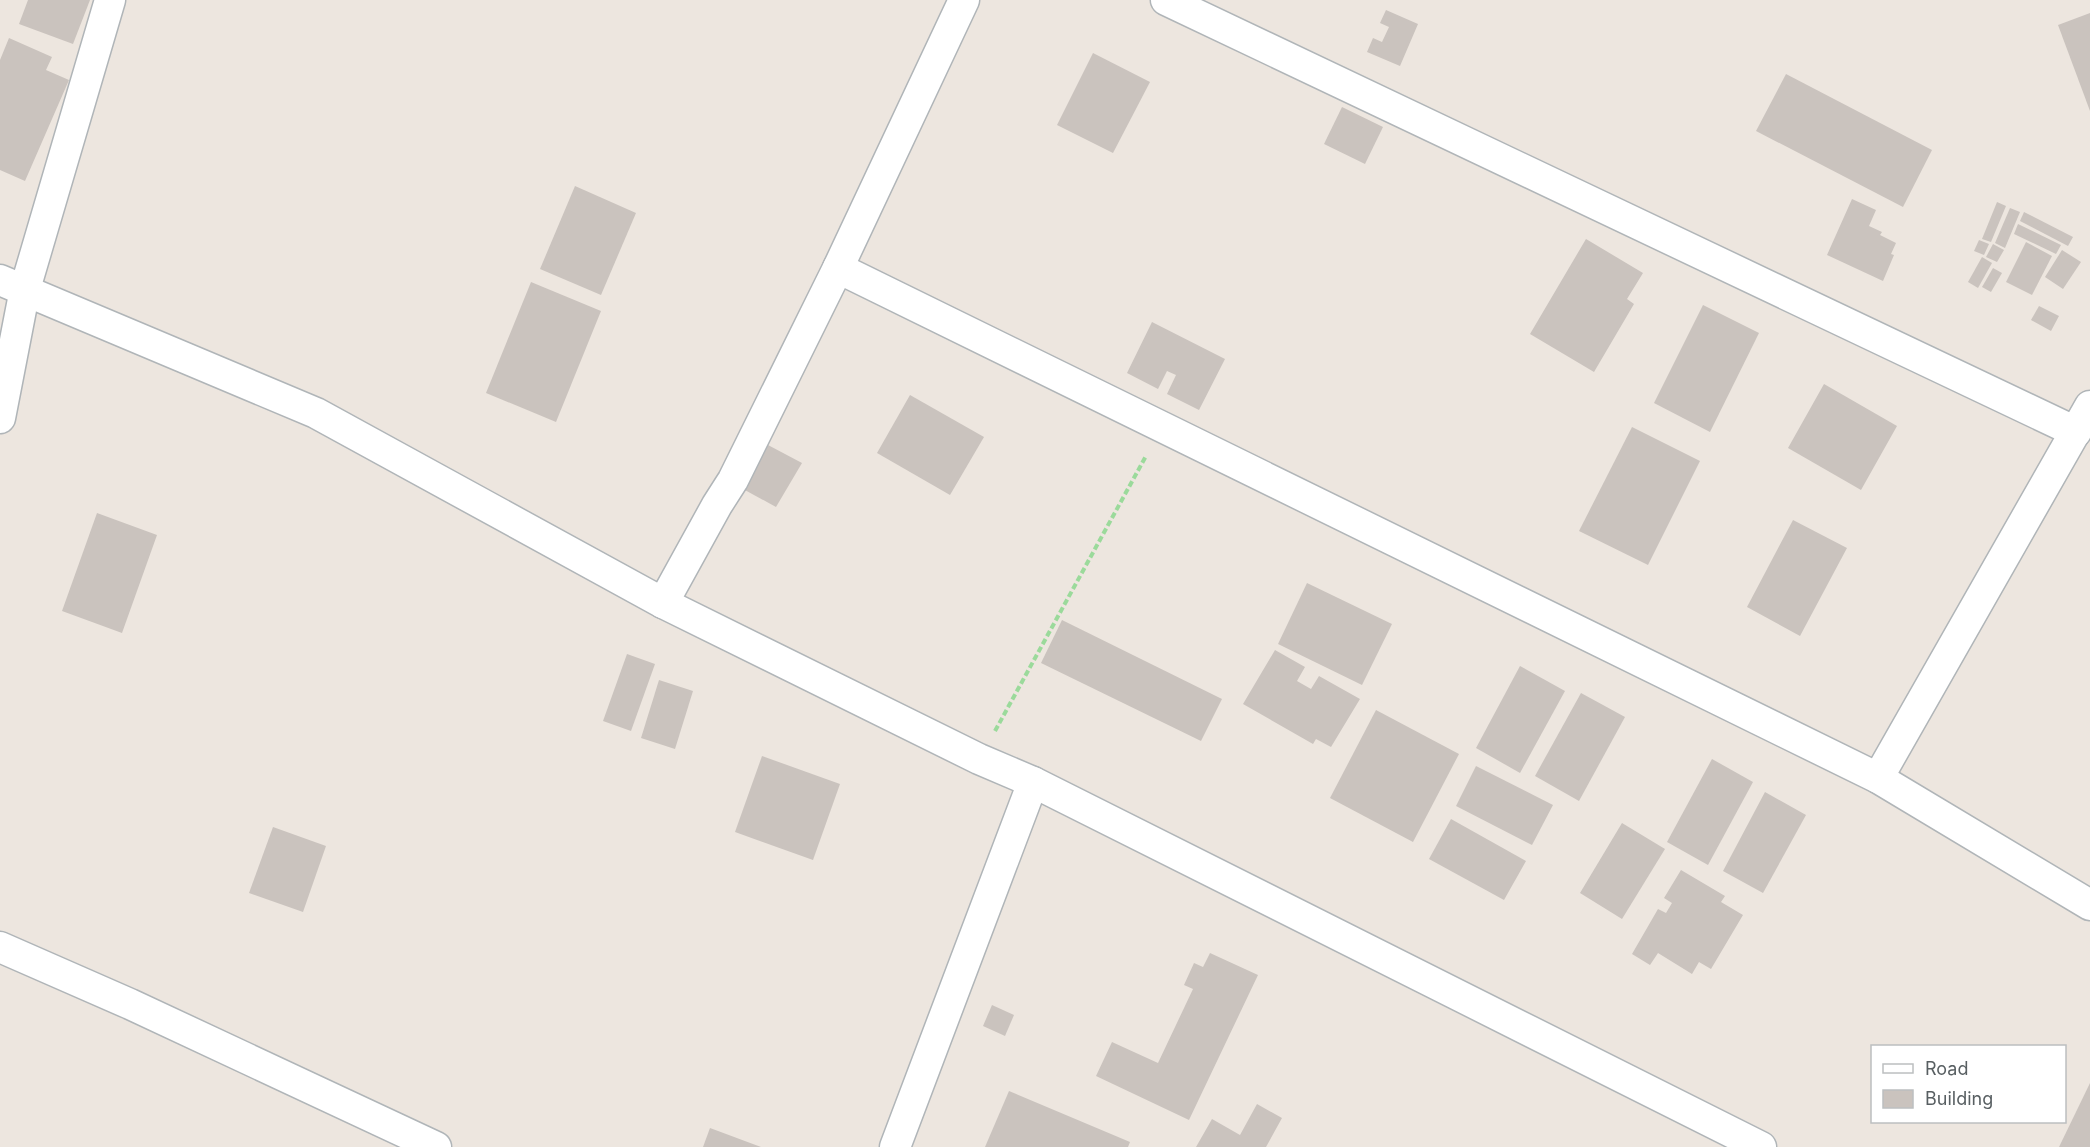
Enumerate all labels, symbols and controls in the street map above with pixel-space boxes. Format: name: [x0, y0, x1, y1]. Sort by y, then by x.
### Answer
legend: [1871, 1045, 2066, 1123]
text: Road: [1925, 1058, 1968, 1079]
text: Building: [1925, 1088, 1993, 1109]

